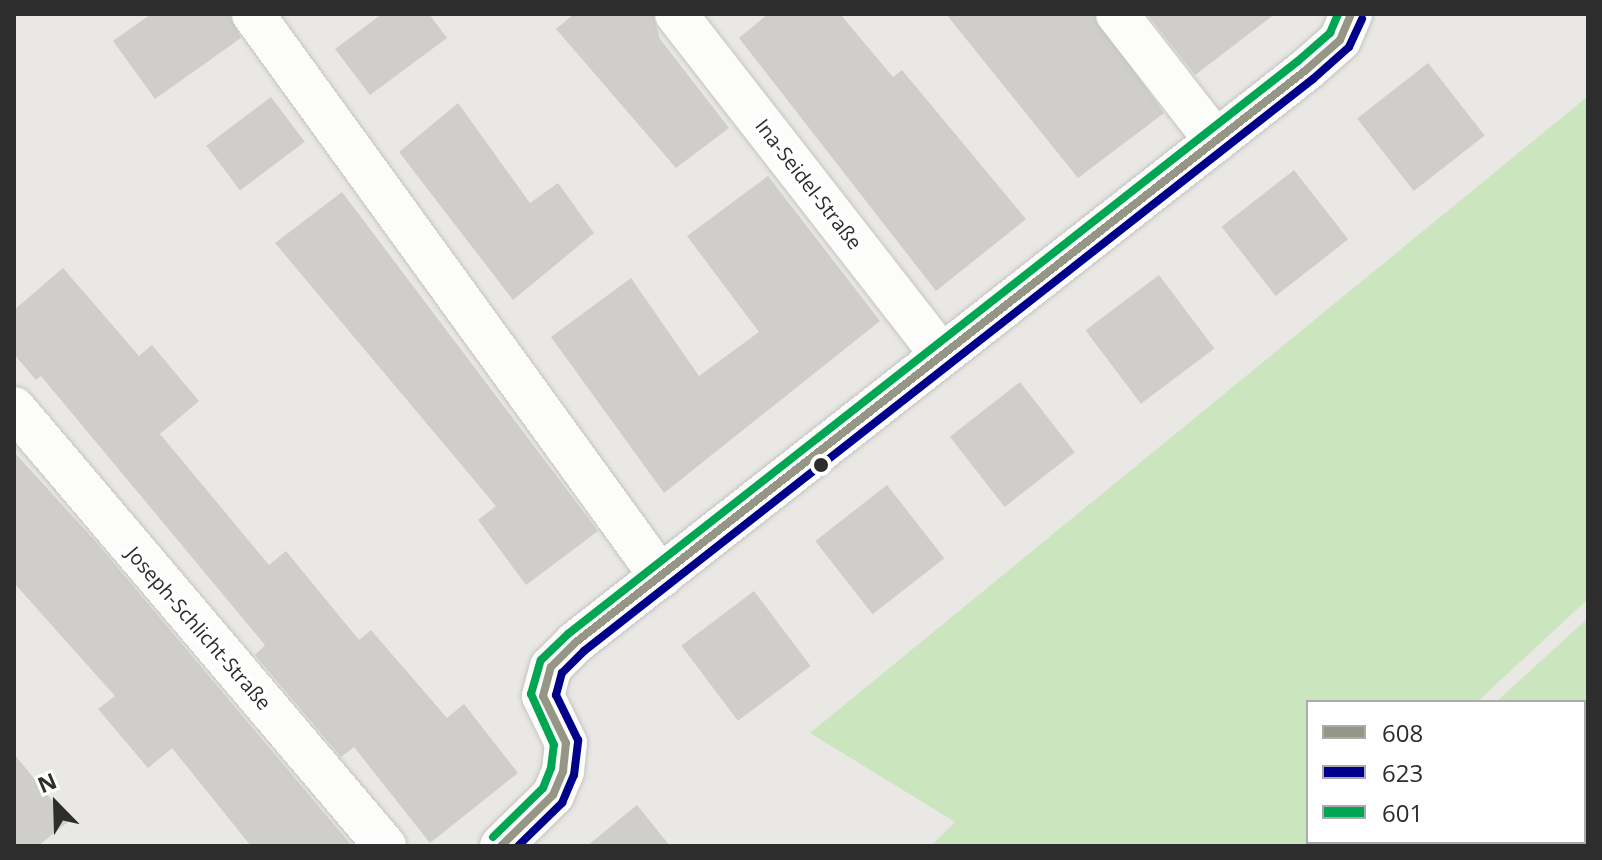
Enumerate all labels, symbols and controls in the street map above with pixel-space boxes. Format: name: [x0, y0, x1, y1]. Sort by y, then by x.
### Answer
street label: Ina-Seidel-Straße: [751, 114, 867, 254]
unlabelled marker: [813, 457, 829, 473]
street label: Joseph-Schlicht-Straße: [122, 541, 276, 715]
legend: [1306, 700, 1586, 844]
text: 608: [1382, 716, 1423, 749]
text: 623: [1382, 756, 1423, 789]
north arrow: [16, 764, 96, 844]
text: N: [33, 765, 61, 799]
text: 601: [1382, 796, 1423, 829]

